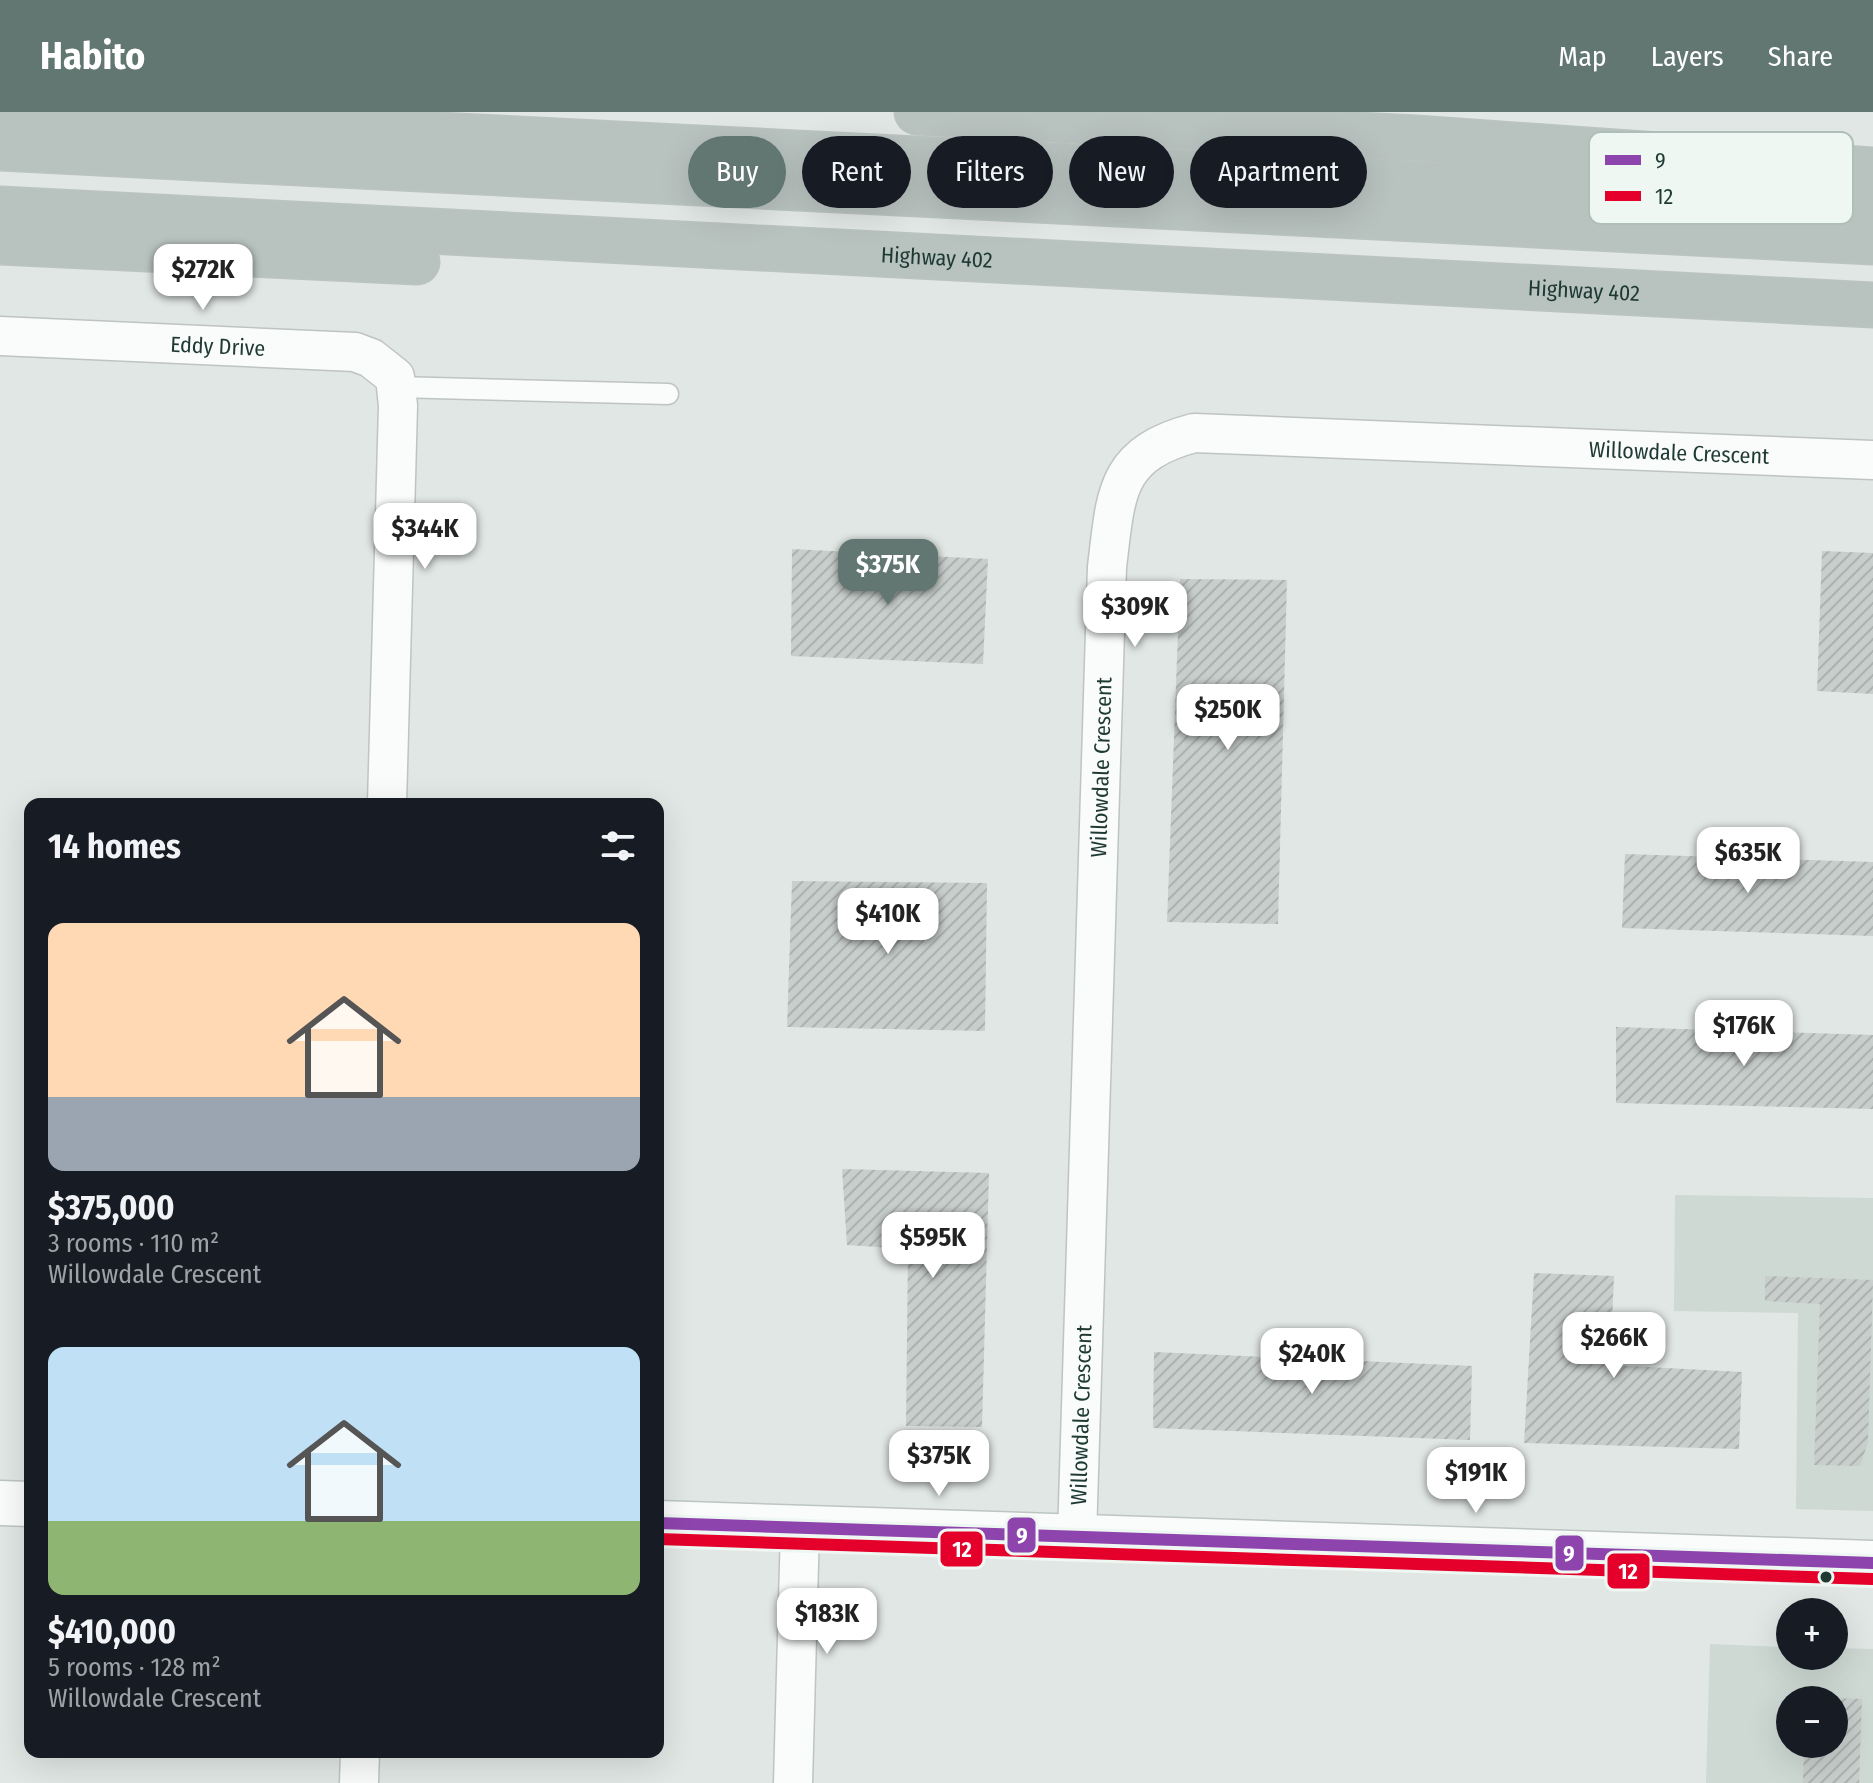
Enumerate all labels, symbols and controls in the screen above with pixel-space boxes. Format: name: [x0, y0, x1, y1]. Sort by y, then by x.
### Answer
text: Habito: [40, 33, 145, 79]
text: Map: [1558, 40, 1607, 73]
text: Layers: [1651, 40, 1724, 73]
text: Share: [1768, 40, 1833, 73]
legend: [1589, 132, 1853, 224]
chip: Buy: [688, 136, 786, 208]
chip: Rent: [802, 136, 911, 208]
chip: Filters: [927, 136, 1053, 208]
chip: New: [1069, 136, 1174, 208]
chip: Apartment: [1190, 136, 1367, 208]
text: 9: [1655, 147, 1666, 174]
text: 12: [1655, 183, 1673, 210]
street label: Highway 402: [880, 241, 993, 273]
pin: $272K: [147, 244, 259, 312]
text: $272K: [172, 254, 234, 285]
street label: Highway 402: [1527, 274, 1641, 307]
street label: Eddy Drive: [170, 330, 266, 361]
street label: Willowdale Crescent: [1588, 435, 1771, 469]
pin: $344K: [369, 503, 481, 571]
text: $344K: [391, 513, 459, 544]
pin: $375K: [832, 539, 944, 607]
text: $375K: [856, 549, 920, 580]
pin: $309K: [1079, 581, 1191, 649]
text: $309K: [1101, 591, 1169, 622]
street label: Willowdale Crescent: [1085, 676, 1117, 858]
pin: $250K: [1172, 684, 1284, 752]
text: $250K: [1195, 694, 1261, 725]
icon: filters: [596, 824, 640, 868]
text: 14 homes: [48, 826, 181, 867]
pin: $635K: [1692, 827, 1804, 895]
text: $635K: [1715, 837, 1781, 868]
pin: $410K: [832, 888, 944, 956]
text: $410K: [856, 898, 920, 929]
icon: home: [272, 975, 416, 1119]
pin: $176K: [1688, 1000, 1800, 1068]
text: $176K: [1713, 1010, 1775, 1041]
text: $375,000: [48, 1187, 175, 1228]
pin: $595K: [877, 1212, 989, 1280]
text: $595K: [900, 1222, 966, 1253]
text: 3 rooms · 110 m²: [48, 1228, 219, 1259]
text: Willowdale Crescent: [48, 1259, 261, 1290]
pin: $266K: [1558, 1312, 1670, 1380]
text: $266K: [1580, 1322, 1648, 1353]
street label: Willowdale Crescent: [1064, 1324, 1097, 1506]
pin: $240K: [1256, 1328, 1368, 1396]
text: $240K: [1279, 1338, 1345, 1369]
icon: home: [272, 1399, 416, 1543]
pin: $375K: [883, 1430, 995, 1498]
text: $375K: [907, 1440, 971, 1471]
pin: $191K: [1420, 1447, 1532, 1515]
text: $191K: [1445, 1457, 1507, 1488]
line badge: 9: [1006, 1516, 1037, 1554]
text: 9: [1016, 1522, 1028, 1549]
line badge: 12: [939, 1530, 984, 1568]
line badge: 9: [1554, 1534, 1585, 1572]
text: 12: [952, 1536, 972, 1563]
text: 9: [1563, 1540, 1575, 1567]
line badge: 12: [1606, 1552, 1651, 1590]
text: 12: [1618, 1558, 1638, 1585]
unlabelled marker: [1818, 1569, 1834, 1585]
pin: $183K: [771, 1588, 883, 1656]
text: $183K: [795, 1598, 859, 1629]
map controls: [1776, 1598, 1848, 1758]
button: +: [1776, 1598, 1848, 1670]
text: $410,000: [48, 1611, 176, 1652]
text: 5 rooms · 128 m²: [48, 1652, 221, 1683]
text: Willowdale Crescent: [48, 1683, 261, 1714]
button: −: [1776, 1686, 1848, 1758]

